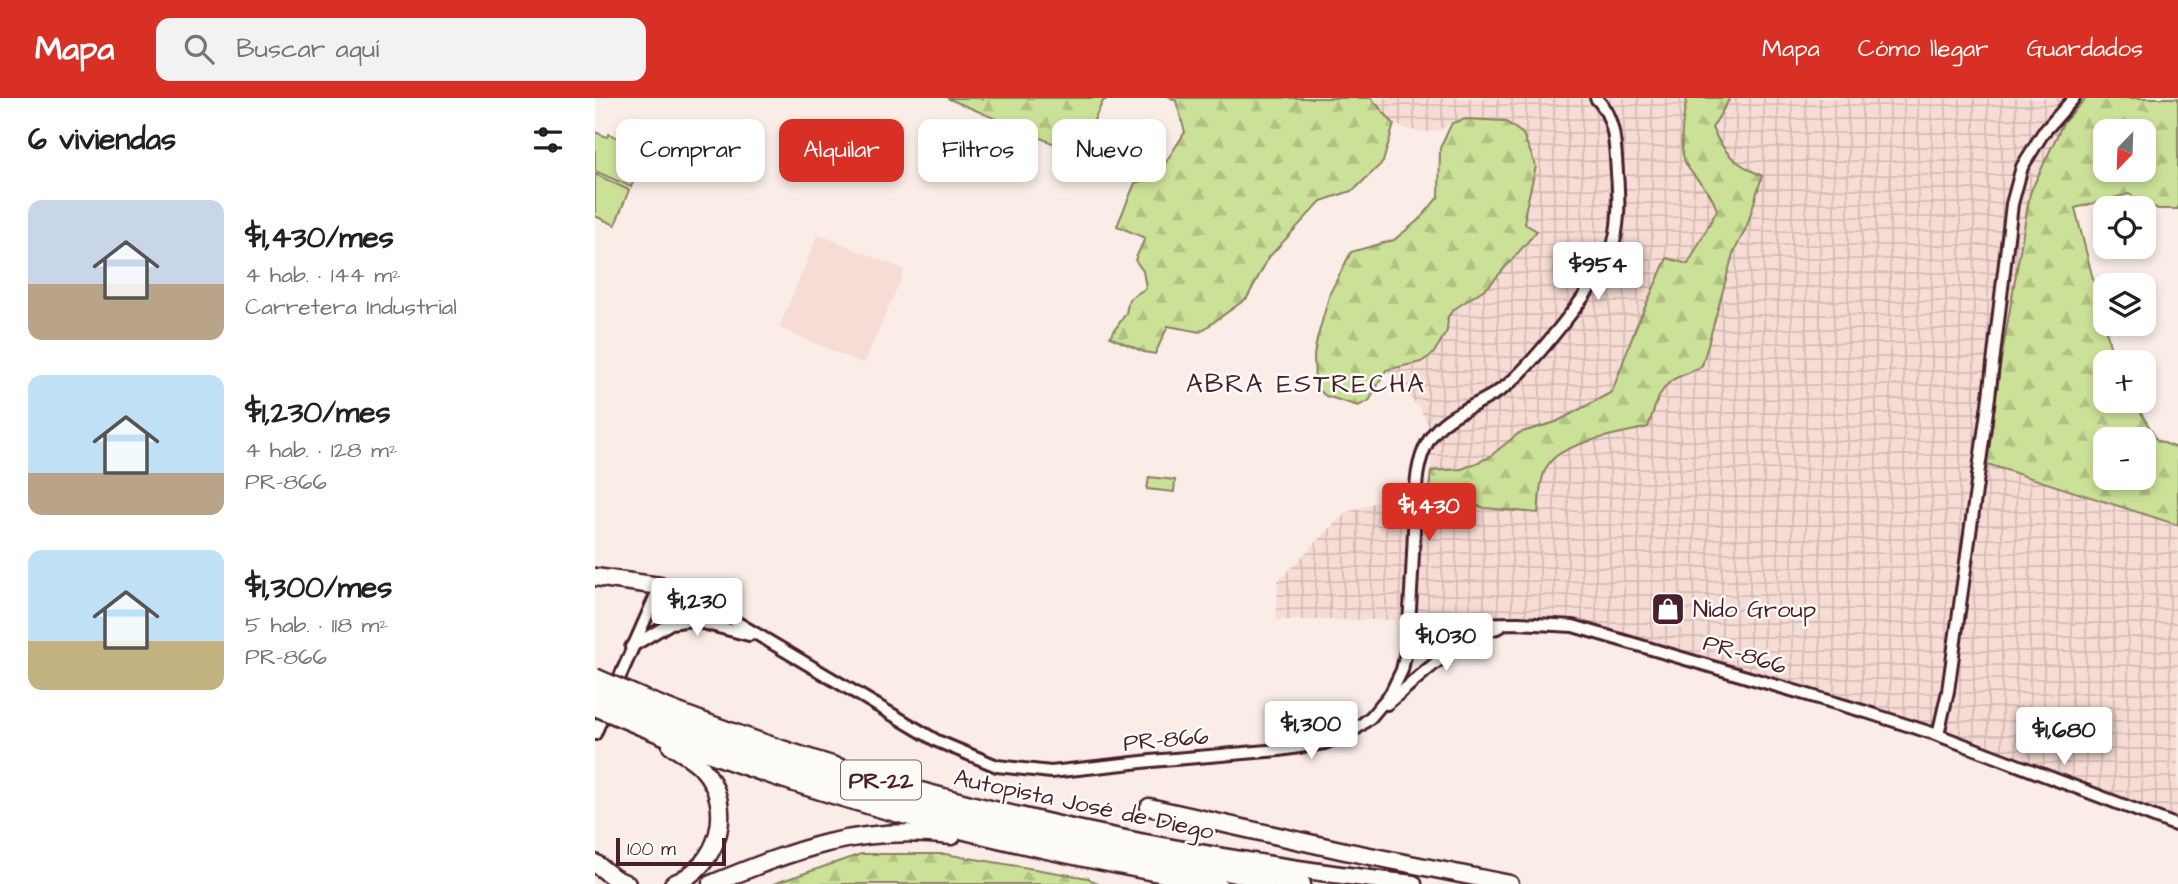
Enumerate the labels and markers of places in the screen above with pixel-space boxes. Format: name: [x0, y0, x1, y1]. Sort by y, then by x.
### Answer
pin: $954: [1557, 242, 1639, 302]
pin: $1,430: [1372, 484, 1486, 543]
pin: $1,230: [640, 578, 754, 638]
shop icon: Nido Group: [1649, 590, 1687, 628]
place label: Nido Group: [1693, 593, 1816, 627]
pin: $1,030: [1389, 614, 1503, 673]
pin: $1,300: [1254, 702, 1368, 761]
pin: $1,680: [2007, 708, 2121, 767]

